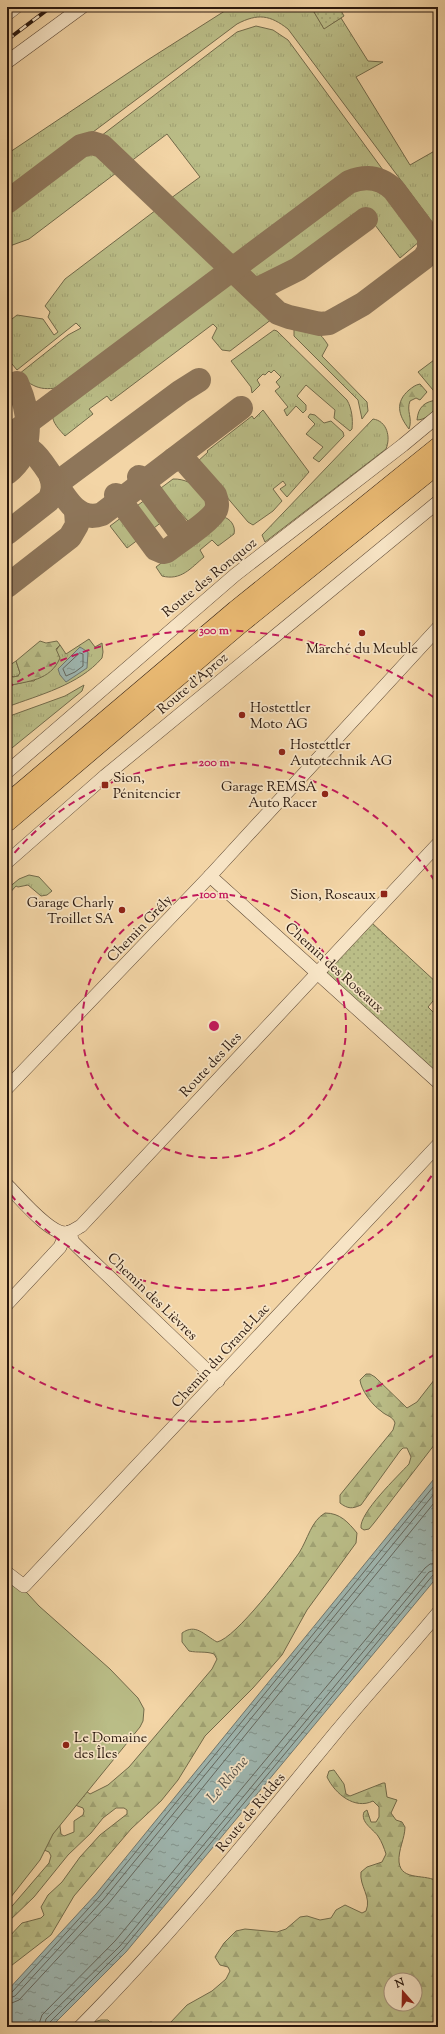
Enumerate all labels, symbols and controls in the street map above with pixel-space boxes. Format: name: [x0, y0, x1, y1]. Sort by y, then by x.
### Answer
street label: Route des Ronquoz: [159, 534, 262, 623]
text: 300 m: [199, 622, 229, 640]
marker: Marché du Meuble: [357, 628, 367, 638]
place label: Marché du Meuble: [306, 640, 418, 660]
street label: Route d'Aproz: [154, 649, 233, 720]
place label: Hostettler Moto AG: [250, 699, 311, 735]
marker: Hostettler Moto AG: [237, 710, 247, 720]
place label: Hostettler Autotechnik AG: [290, 736, 393, 772]
marker: Hostettler Autotechnik AG: [277, 747, 287, 757]
text: 200 m: [199, 754, 229, 772]
place label: Sion, Pénitencier: [113, 769, 181, 805]
place label: Garage REMSA Auto Racer: [221, 778, 318, 814]
marker: Sion, Pénitencier: [100, 780, 110, 790]
marker: Garage REMSA Auto Racer: [320, 789, 330, 799]
text: 100 m: [198, 886, 229, 904]
place label: Sion, Roseaux: [290, 886, 376, 906]
marker: Sion, Roseaux: [379, 889, 389, 899]
street label: Chemin Grély: [103, 891, 178, 967]
place label: Garage Charly Troillet SA: [27, 894, 115, 930]
marker: Garage Charly Troillet SA: [117, 905, 127, 915]
street label: Chemin des Roseaux: [280, 919, 388, 1019]
centre of rings: [207, 1019, 221, 1033]
street label: Route des Iles: [176, 1028, 247, 1102]
street label: Chemin des Lièvres: [102, 1249, 201, 1346]
street label: Chemin du Grand-Lac: [168, 1300, 275, 1413]
place label: Le Domaine des Îles: [74, 1729, 147, 1765]
marker: Le Domaine des Îles: [61, 1740, 71, 1750]
water label: Le Rhône: [202, 1752, 254, 1808]
street label: Route de Riddes: [212, 1769, 291, 1857]
north arrow: [383, 1972, 423, 2012]
text: N: [392, 1974, 407, 1993]

